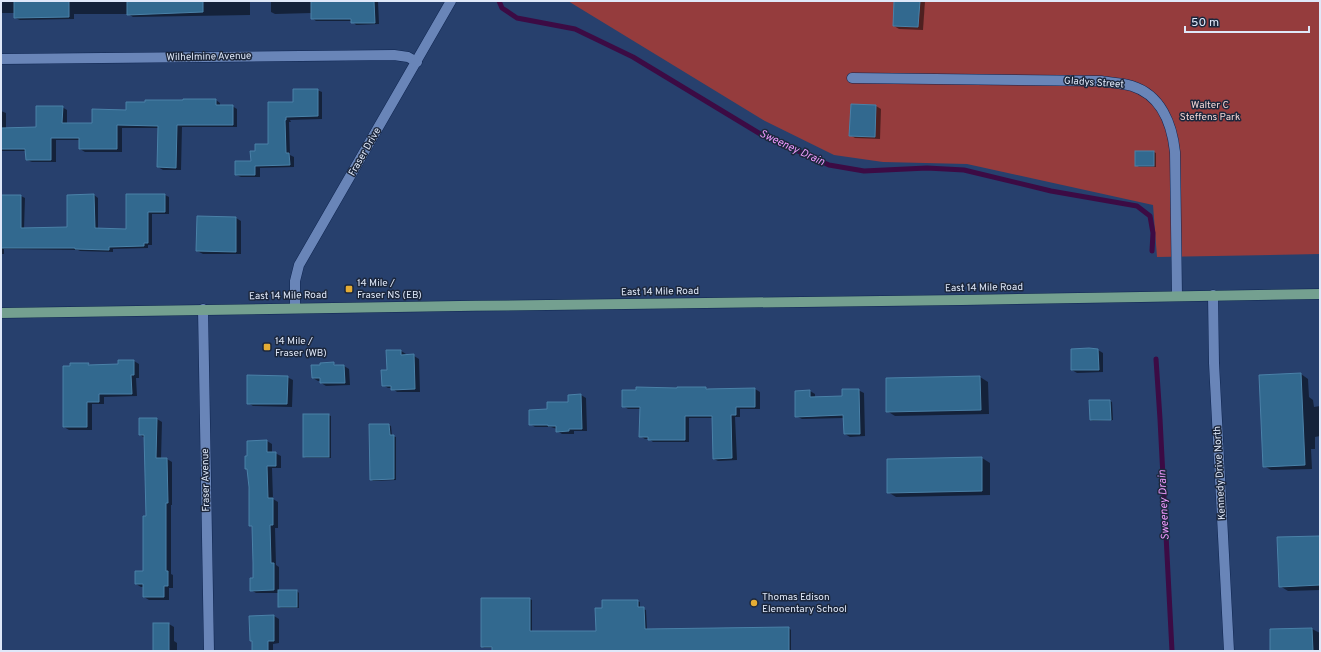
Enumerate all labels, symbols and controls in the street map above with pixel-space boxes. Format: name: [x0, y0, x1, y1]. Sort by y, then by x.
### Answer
scale bar: [1185, 8, 1309, 34]
text: 50 m: [1191, 15, 1219, 31]
street label: Wilhelmine Avenue: [166, 50, 252, 64]
street label: Gladys Street: [1064, 74, 1125, 92]
park label: Walter C Steffens Park: [1180, 99, 1240, 124]
street label: Fraser Drive: [346, 125, 384, 179]
water label: Sweeney Drain: [757, 127, 827, 169]
place label: 14 Mile / Fraser NS (EB): [357, 277, 422, 302]
street label: East 14 Mile Road: [945, 281, 1023, 295]
marker: 14 Mile / Fraser NS (EB): [344, 284, 354, 294]
street label: East 14 Mile Road: [621, 285, 699, 299]
street label: East 14 Mile Road: [249, 289, 327, 303]
place label: 14 Mile / Fraser (WB): [275, 335, 327, 360]
marker: 14 Mile / Fraser (WB): [262, 342, 272, 352]
street label: Kennedy Drive North: [1211, 426, 1229, 520]
street label: Fraser Avenue: [199, 448, 213, 512]
water label: Sweeney Drain: [1155, 469, 1173, 541]
place label: Thomas Edison Elementary School: [762, 591, 847, 616]
marker: Thomas Edison Elementary School: [749, 598, 759, 608]

